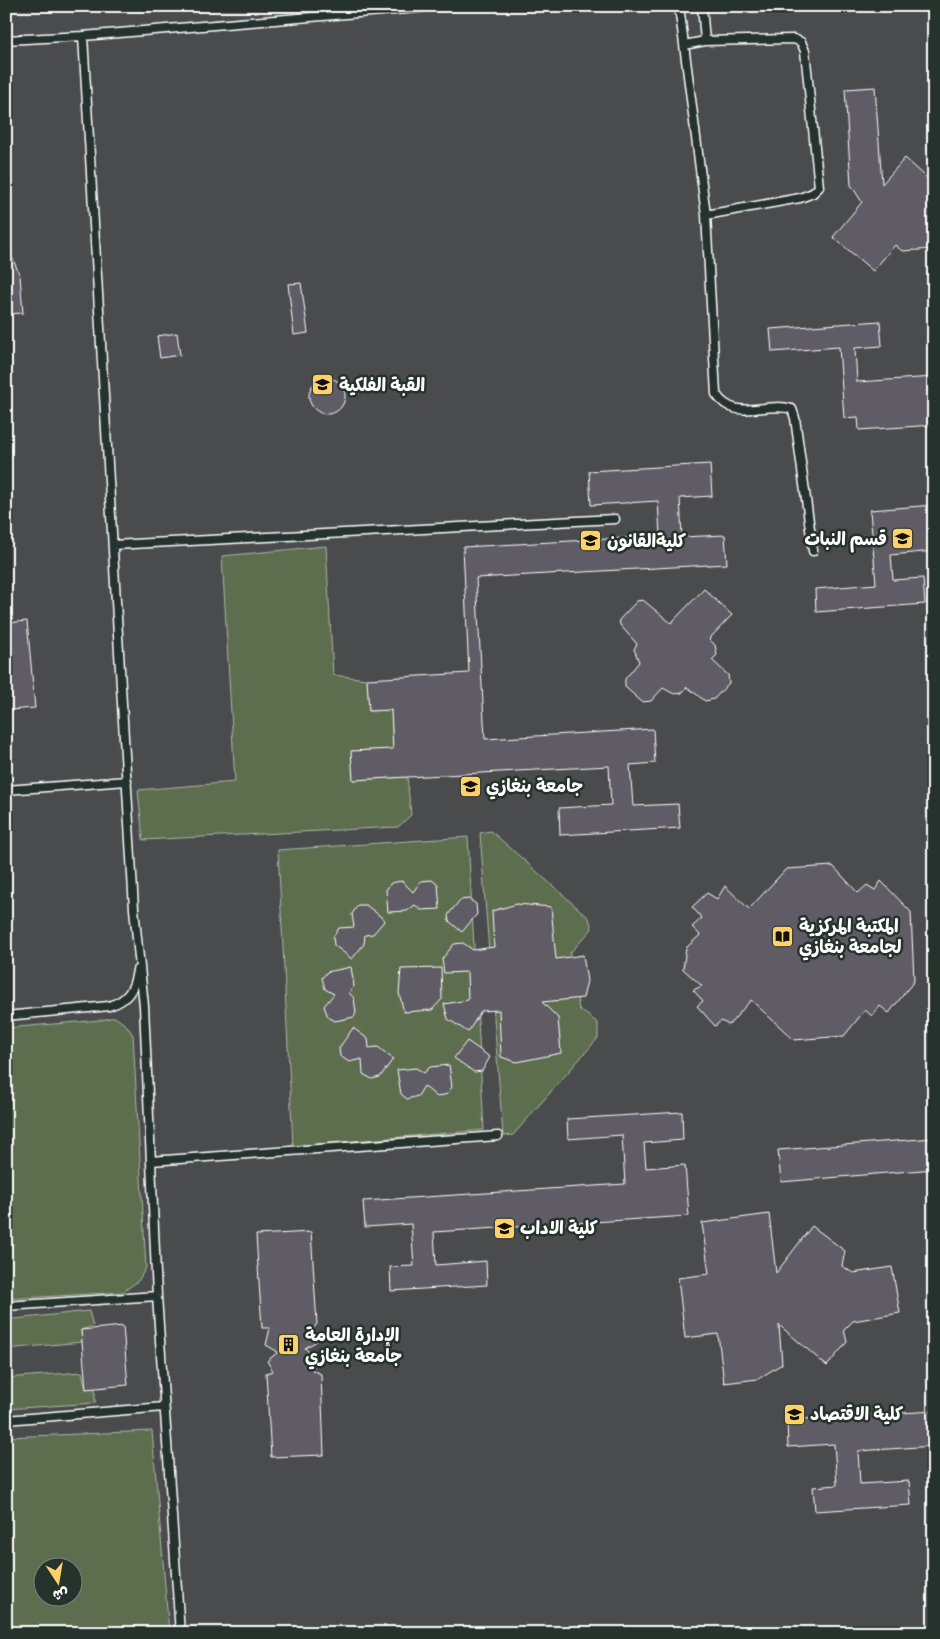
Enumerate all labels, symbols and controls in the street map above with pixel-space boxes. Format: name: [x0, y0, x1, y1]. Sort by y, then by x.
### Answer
school or university icon: القبة الفلكية: [311, 373, 335, 397]
place label: القبة الفلكية: [339, 375, 425, 400]
school or university icon: قسم النبات: [891, 527, 915, 551]
school or university icon: كليةالقانون: [579, 529, 603, 553]
place label: قسم النبات: [804, 529, 887, 554]
place label: كليةالقانون: [607, 531, 686, 556]
school or university icon: جامعة بنغازي: [458, 774, 482, 798]
place label: جامعة بنغازي: [486, 776, 583, 801]
place label: المكتبة المركزية لجامعة بنغازي: [799, 916, 902, 962]
library icon: المكتبة المركزية لجامعة بنغازي: [771, 924, 795, 948]
school or university icon: كلية الاداب: [492, 1216, 516, 1240]
place label: كلية الاداب: [520, 1218, 598, 1243]
place label: الإدارة العامة جامعة بنغازي: [305, 1325, 402, 1371]
building icon: الإدارة العامة جامعة بنغازي: [277, 1333, 301, 1357]
school or university icon: كلية الاقتصاد: [782, 1402, 806, 1426]
place label: كلية الاقتصاد: [810, 1404, 903, 1429]
north arrow: [32, 1556, 82, 1606]
text: ش: [51, 1581, 70, 1604]

